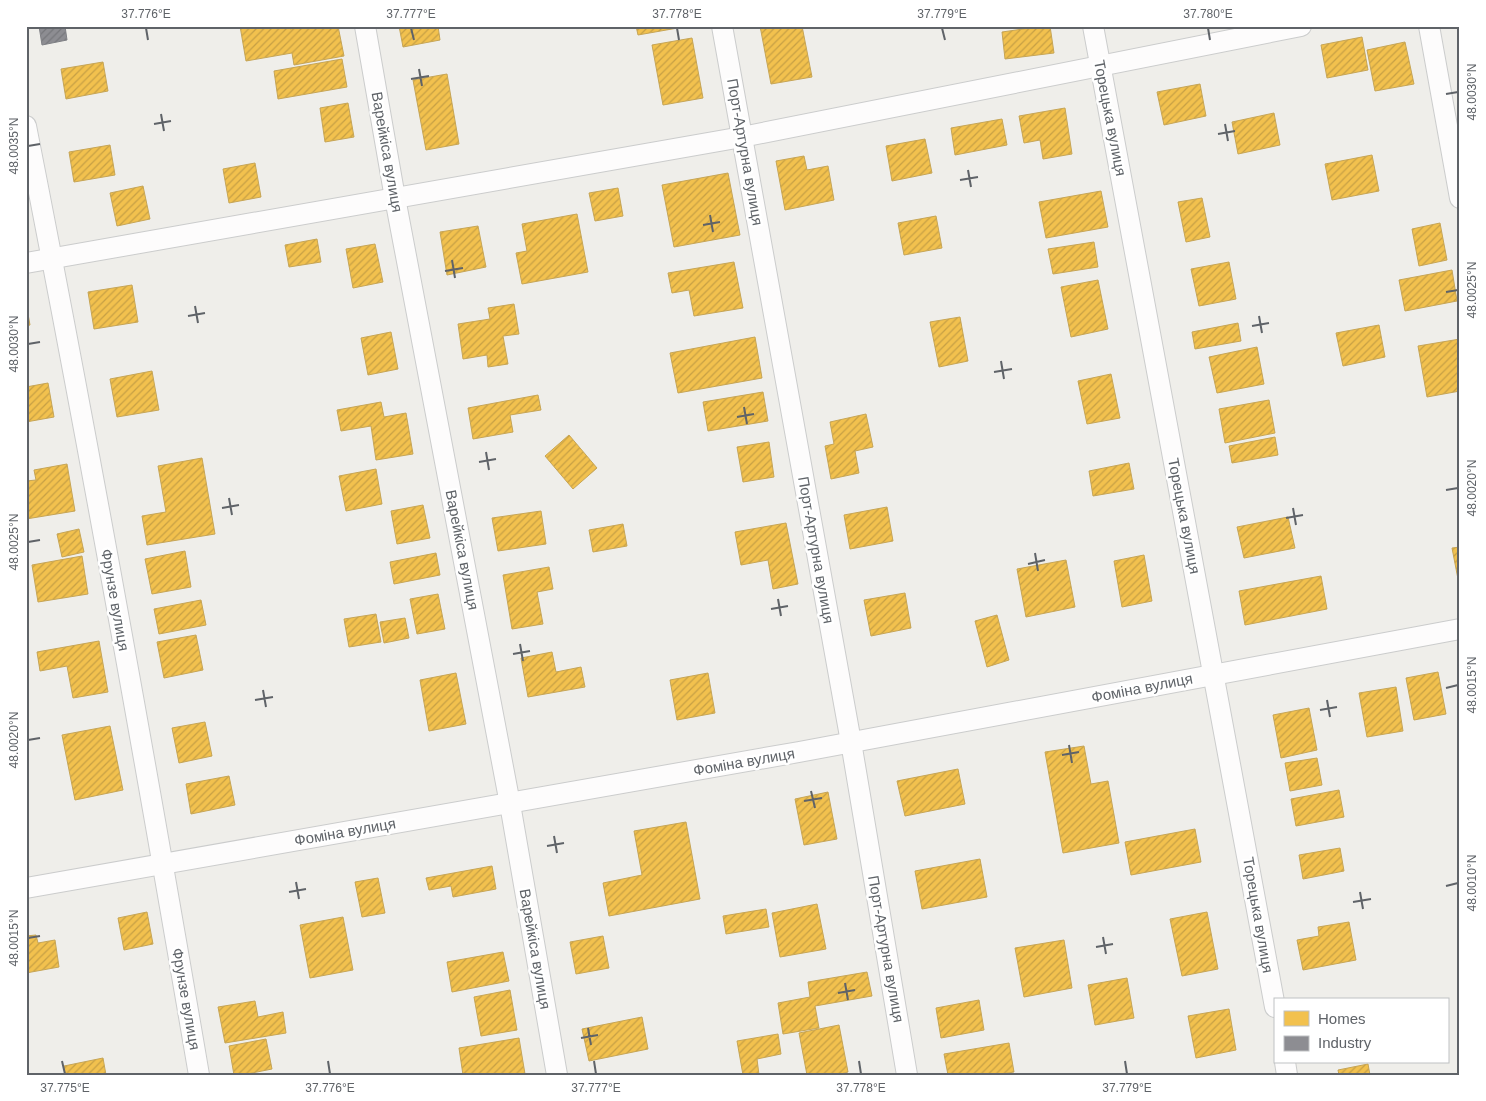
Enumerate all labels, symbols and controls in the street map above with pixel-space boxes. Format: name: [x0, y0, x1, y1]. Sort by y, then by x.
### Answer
text: 37.776°E: [121, 7, 171, 21]
text: 37.777°E: [386, 7, 436, 21]
text: 37.778°E: [652, 7, 702, 21]
text: 37.779°E: [917, 7, 967, 21]
text: 37.780°E: [1183, 7, 1233, 21]
street label: Торецька вулиця: [1091, 59, 1130, 177]
text: 48.0030°N: [1465, 64, 1479, 120]
street label: Порт-Артурна вулиця: [724, 77, 767, 227]
street label: Варейкіса вулиця: [369, 90, 406, 213]
text: 48.0035°N: [7, 118, 21, 174]
text: 48.0025°N: [1465, 262, 1479, 318]
text: 48.0030°N: [7, 316, 21, 372]
street label: Торецька вулиця: [1165, 457, 1204, 575]
text: 48.0020°N: [1465, 460, 1479, 516]
street label: Порт-Артурна вулиця: [795, 475, 838, 625]
street label: Варейкіса вулиця: [443, 488, 482, 611]
text: 48.0025°N: [7, 514, 21, 570]
street label: Фрунзе вулиця: [98, 548, 133, 652]
text: 48.0015°N: [1465, 657, 1479, 713]
street label: Фоміна вулиця: [1090, 669, 1194, 706]
text: 48.0020°N: [7, 712, 21, 768]
street label: Фоміна вулиця: [692, 744, 796, 779]
street label: Фоміна вулиця: [293, 814, 397, 849]
text: 48.0010°N: [1465, 855, 1479, 911]
street label: Торецька вулиця: [1240, 856, 1277, 974]
street label: Порт-Артурна вулиця: [865, 874, 908, 1024]
street label: Варейкіса вулиця: [517, 887, 554, 1010]
text: 48.0015°N: [7, 910, 21, 966]
street label: Фрунзе вулиця: [169, 947, 204, 1051]
legend: [1274, 998, 1448, 1064]
text: Homes: [1318, 1010, 1366, 1027]
text: Industry: [1318, 1034, 1372, 1051]
text: 37.775°E: [40, 1081, 90, 1095]
text: 37.776°E: [305, 1081, 355, 1095]
text: 37.777°E: [571, 1081, 621, 1095]
text: 37.778°E: [836, 1081, 886, 1095]
text: 37.779°E: [1102, 1081, 1152, 1095]

